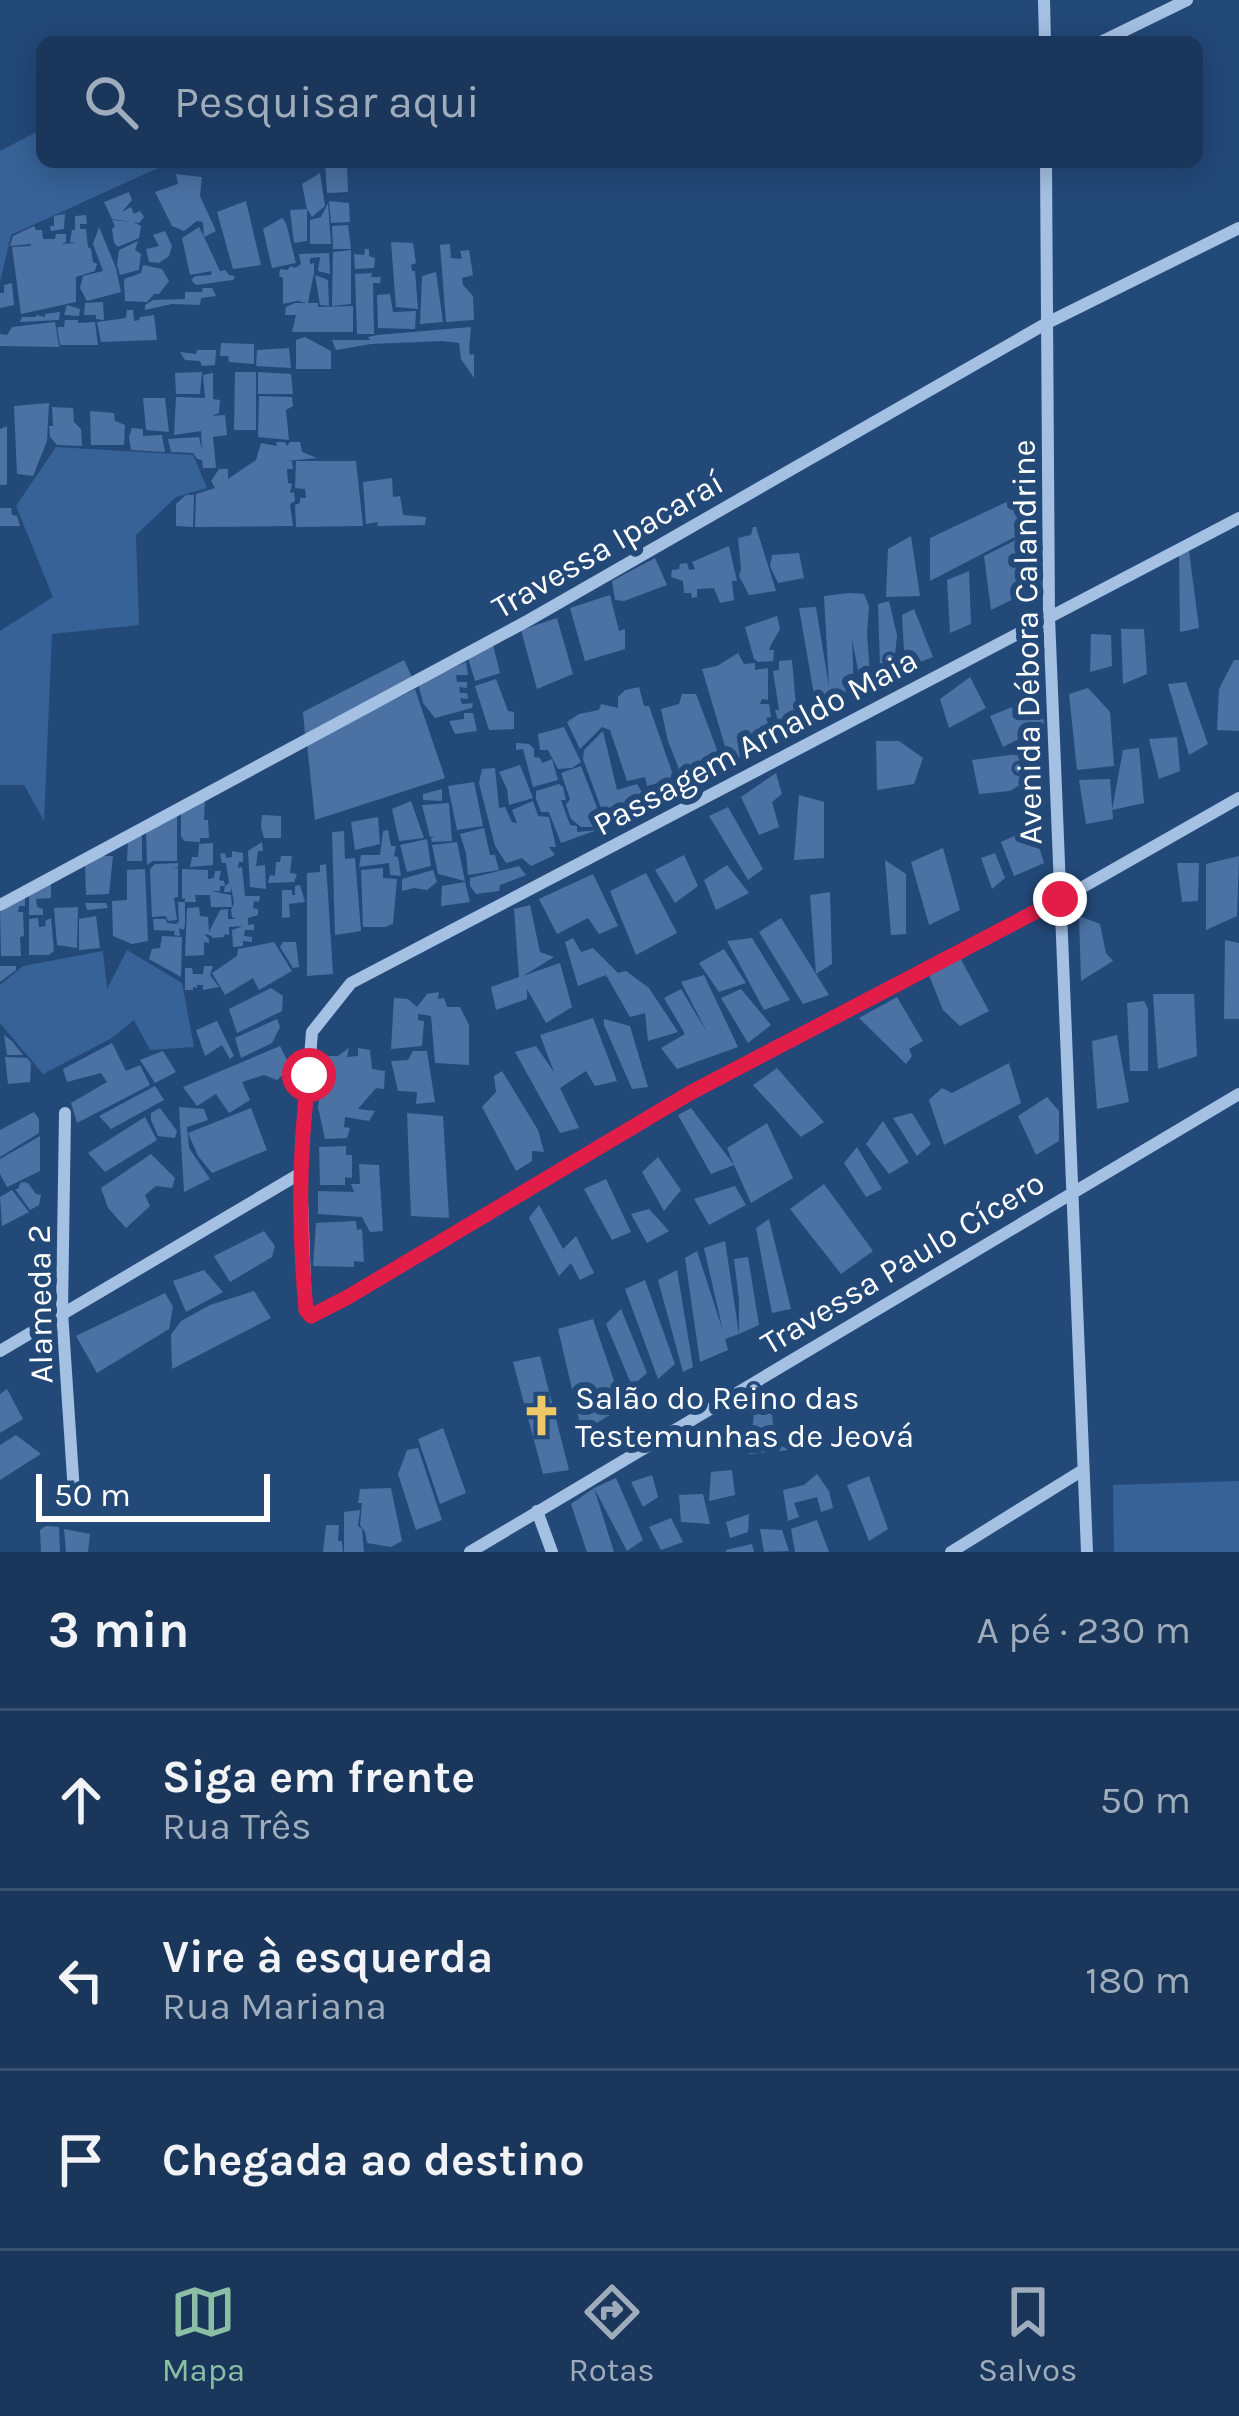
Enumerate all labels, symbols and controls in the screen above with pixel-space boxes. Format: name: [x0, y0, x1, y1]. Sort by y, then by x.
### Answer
search box: [36, 36, 1203, 168]
icon: search: [78, 69, 144, 135]
text: Pesquisar aqui: [174, 76, 480, 128]
street label: Avenida Débora Calandrine: [1004, 439, 1050, 845]
street label: Travessa Ipacaraí: [485, 463, 730, 626]
street label: Passagem Arnaldo Maia: [587, 640, 924, 843]
route end: [1033, 872, 1087, 926]
route start: [282, 1048, 336, 1102]
street label: Travessa Paulo Cícero: [754, 1163, 1051, 1363]
street label: Alameda 2: [20, 1224, 60, 1384]
place label: Salão do Reino das Testemunhas de Jeová: [575, 1379, 914, 1455]
church icon: Salão do Reino das Testemunhas de Jeová: [518, 1393, 564, 1439]
scale bar: [36, 1468, 270, 1521]
text: 50 m: [54, 1476, 131, 1514]
text: 3 min: [48, 1600, 190, 1660]
text: A pé · 230 m: [976, 1607, 1191, 1653]
text: Siga em frente: [162, 1751, 475, 1803]
icon: ahead: [48, 1767, 114, 1833]
text: 50 m: [1100, 1777, 1191, 1823]
text: Rua Três: [162, 1803, 312, 1849]
text: Vire à esquerda: [162, 1931, 493, 1983]
icon: left: [48, 1947, 114, 2013]
text: 180 m: [1085, 1957, 1191, 2003]
text: Rua Mariana: [162, 1983, 387, 2029]
icon: arrive: [48, 2127, 114, 2193]
text: Chegada ao destino: [162, 2134, 585, 2186]
tab: Mapa: [162, 2279, 245, 2389]
tab: Rotas: [569, 2279, 655, 2389]
tab: Salvos: [978, 2279, 1077, 2389]

